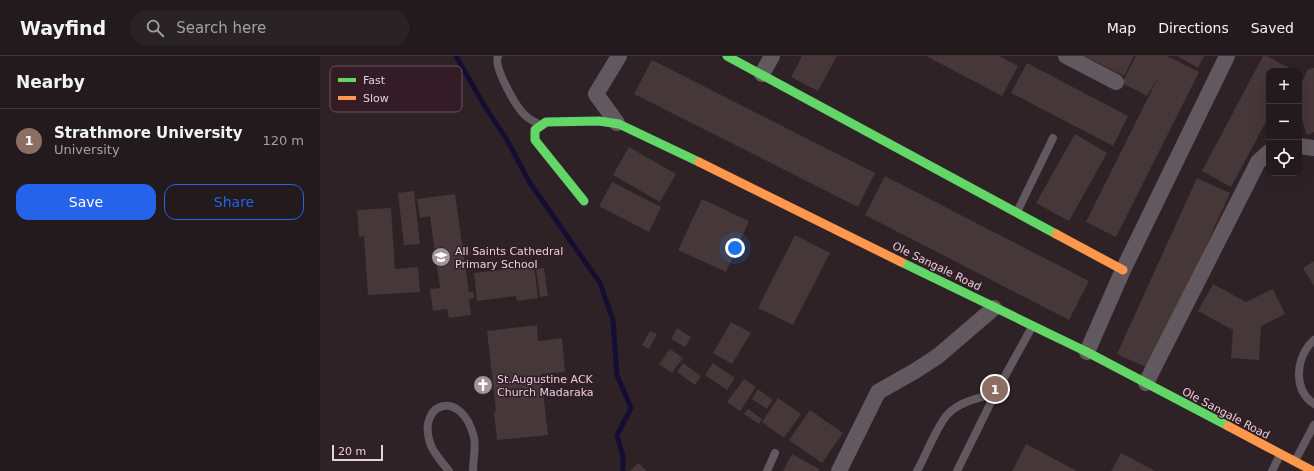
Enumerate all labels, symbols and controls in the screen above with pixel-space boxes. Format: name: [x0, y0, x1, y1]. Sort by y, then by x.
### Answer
search box: [130, 10, 410, 46]
text: Wayfind: [20, 17, 106, 39]
icon: search: [144, 17, 166, 39]
text: Search here: [176, 19, 266, 37]
text: Map: [1107, 20, 1136, 36]
text: Directions: [1158, 20, 1229, 36]
text: Saved: [1251, 20, 1294, 36]
legend: [330, 66, 462, 112]
map controls: [1266, 68, 1302, 176]
button: +: [1266, 68, 1302, 104]
text: Nearby: [16, 72, 85, 92]
text: Fast: [363, 74, 386, 87]
text: Slow: [363, 92, 389, 105]
button: −: [1266, 104, 1302, 140]
text: Strathmore University: [54, 124, 242, 142]
text: 1: [24, 133, 34, 148]
text: 120 m: [262, 133, 304, 148]
button: locate: [1266, 140, 1302, 176]
text: University: [54, 142, 120, 157]
button: Save: [16, 184, 156, 220]
button: Share: [164, 184, 304, 220]
your location: [725, 238, 745, 258]
street label: Ole Sangale Road: [890, 239, 983, 294]
place label: All Saints Cathedral Primary School: [455, 245, 563, 271]
school or university icon: All Saints Cathedral Primary School: [430, 246, 452, 268]
place label: St.Augustine ACK Church Madaraka: [497, 373, 594, 399]
church icon: St.Augustine ACK Church Madaraka: [472, 374, 494, 396]
pin: 1: [982, 374, 1008, 404]
street label: Ole Sangale Road: [1180, 385, 1272, 442]
scale bar: [332, 443, 383, 462]
text: 20 m: [338, 445, 366, 458]

